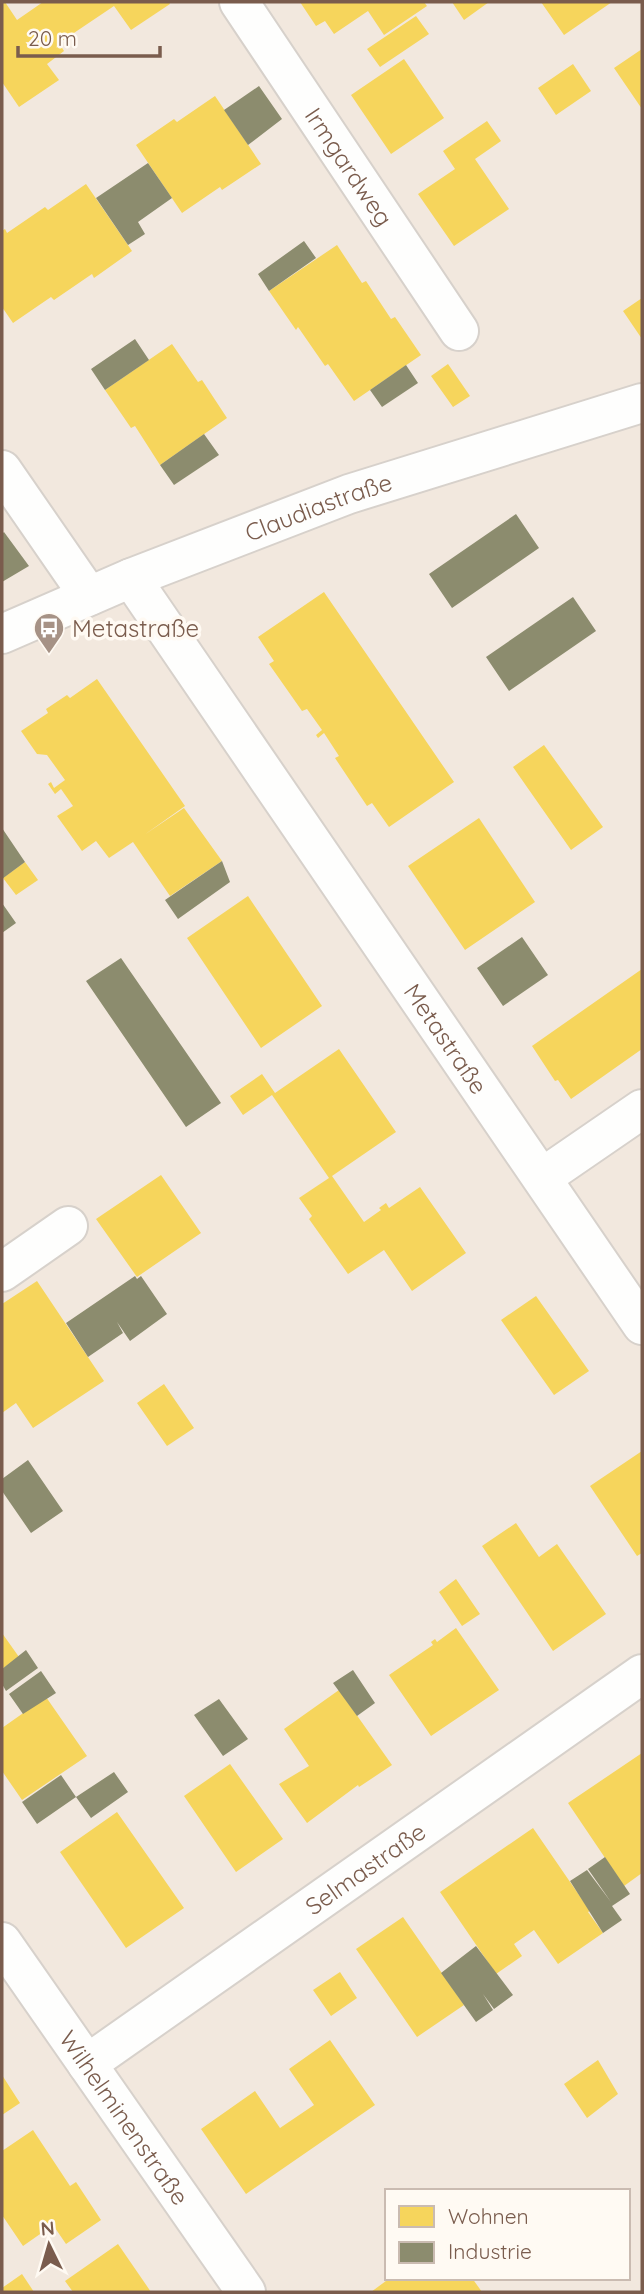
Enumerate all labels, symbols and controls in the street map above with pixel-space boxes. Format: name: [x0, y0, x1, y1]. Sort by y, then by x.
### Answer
scale bar: [18, 14, 159, 58]
text: 20 m: [28, 25, 77, 51]
street label: Irmgardweg: [299, 102, 399, 232]
street label: Claudiastraße: [241, 467, 395, 548]
bus stop icon: Metastraße: [32, 611, 66, 655]
place label: Metastraße: [72, 613, 199, 643]
street label: Metastraße: [398, 978, 494, 1099]
street label: Selmastraße: [299, 1816, 431, 1921]
street label: Wilhelminenstraße: [53, 2024, 196, 2211]
legend: [385, 2189, 630, 2280]
text: Wohnen: [448, 2203, 529, 2229]
north arrow: [14, 2210, 84, 2280]
text: N: [40, 2216, 56, 2241]
text: Industrie: [448, 2238, 532, 2264]

